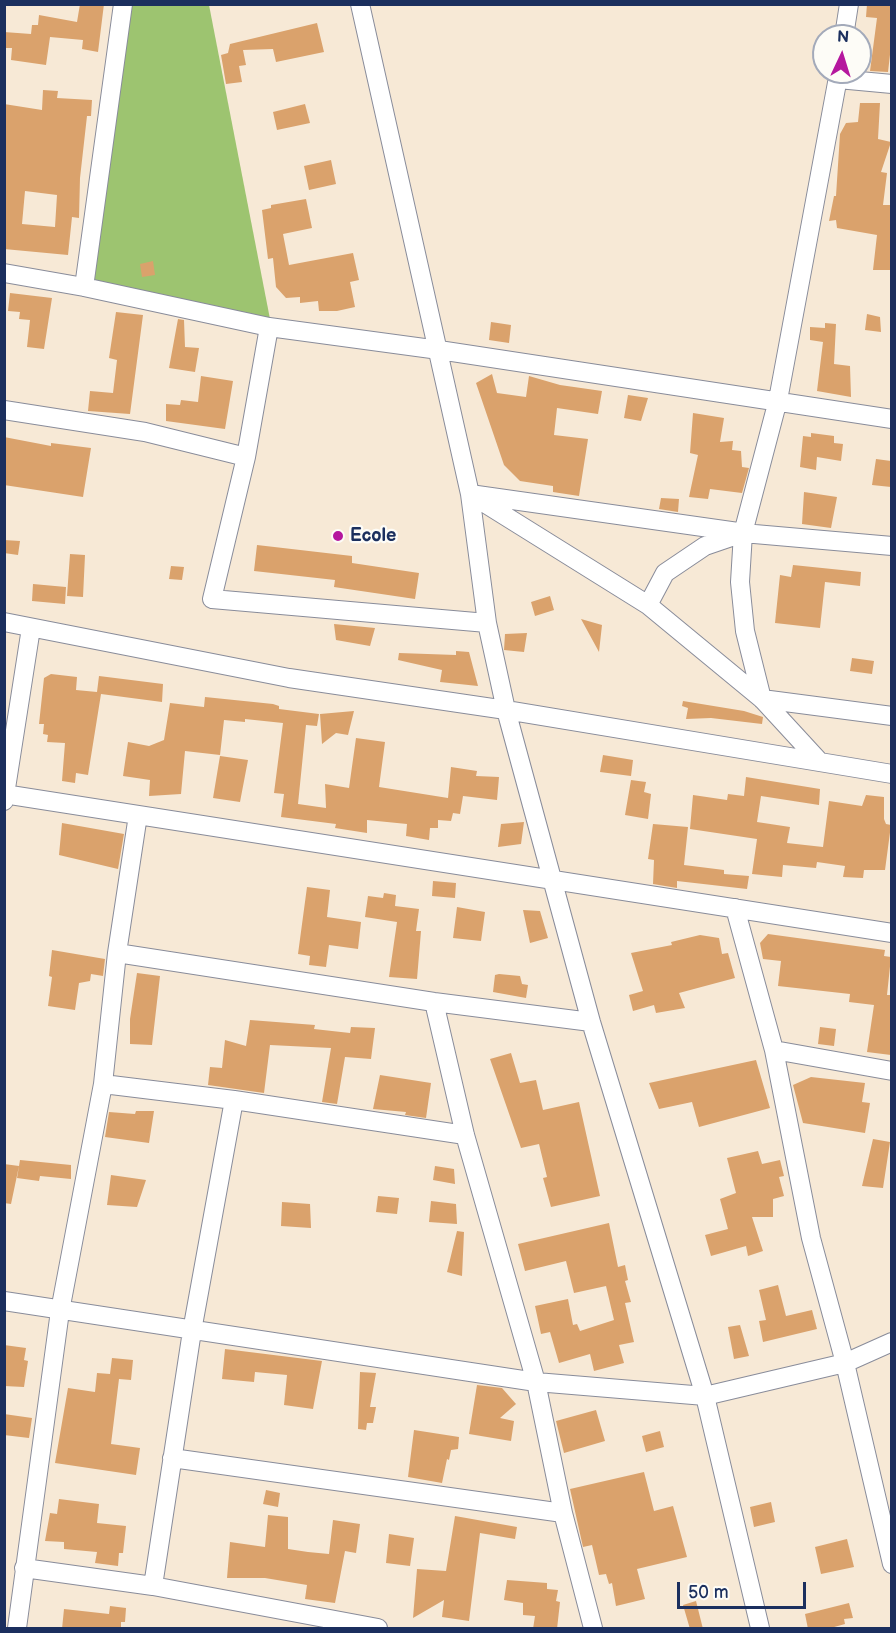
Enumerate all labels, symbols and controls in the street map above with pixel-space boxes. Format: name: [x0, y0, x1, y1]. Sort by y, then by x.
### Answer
north arrow: [812, 24, 872, 84]
text: N: [836, 28, 850, 47]
place label: Ecole: [350, 525, 396, 547]
marker: Ecole: [331, 529, 345, 543]
scale bar: [680, 1570, 809, 1608]
text: 50 m: [688, 1582, 729, 1603]

